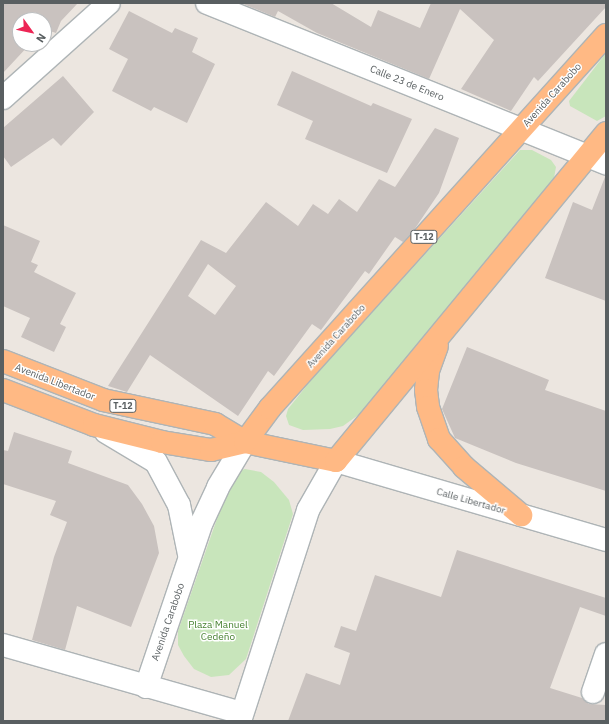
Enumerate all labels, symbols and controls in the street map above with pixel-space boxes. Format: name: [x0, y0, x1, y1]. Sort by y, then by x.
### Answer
north arrow: [12, 12, 52, 52]
text: N: [33, 31, 49, 45]
street label: Avenida Carabobo: [520, 61, 584, 129]
street label: Calle 23 de Enero: [368, 63, 446, 103]
road number: T-12: [410, 230, 438, 244]
street label: Avenida Carabobo: [304, 302, 368, 370]
street label: Avenida Libertador: [13, 361, 97, 403]
road number: T-12: [109, 399, 137, 413]
street label: Calle Libertador: [435, 485, 507, 517]
street label: Avenida Carabobo: [149, 581, 187, 663]
park label: Plaza Manuel Cedeño: [188, 618, 248, 642]

